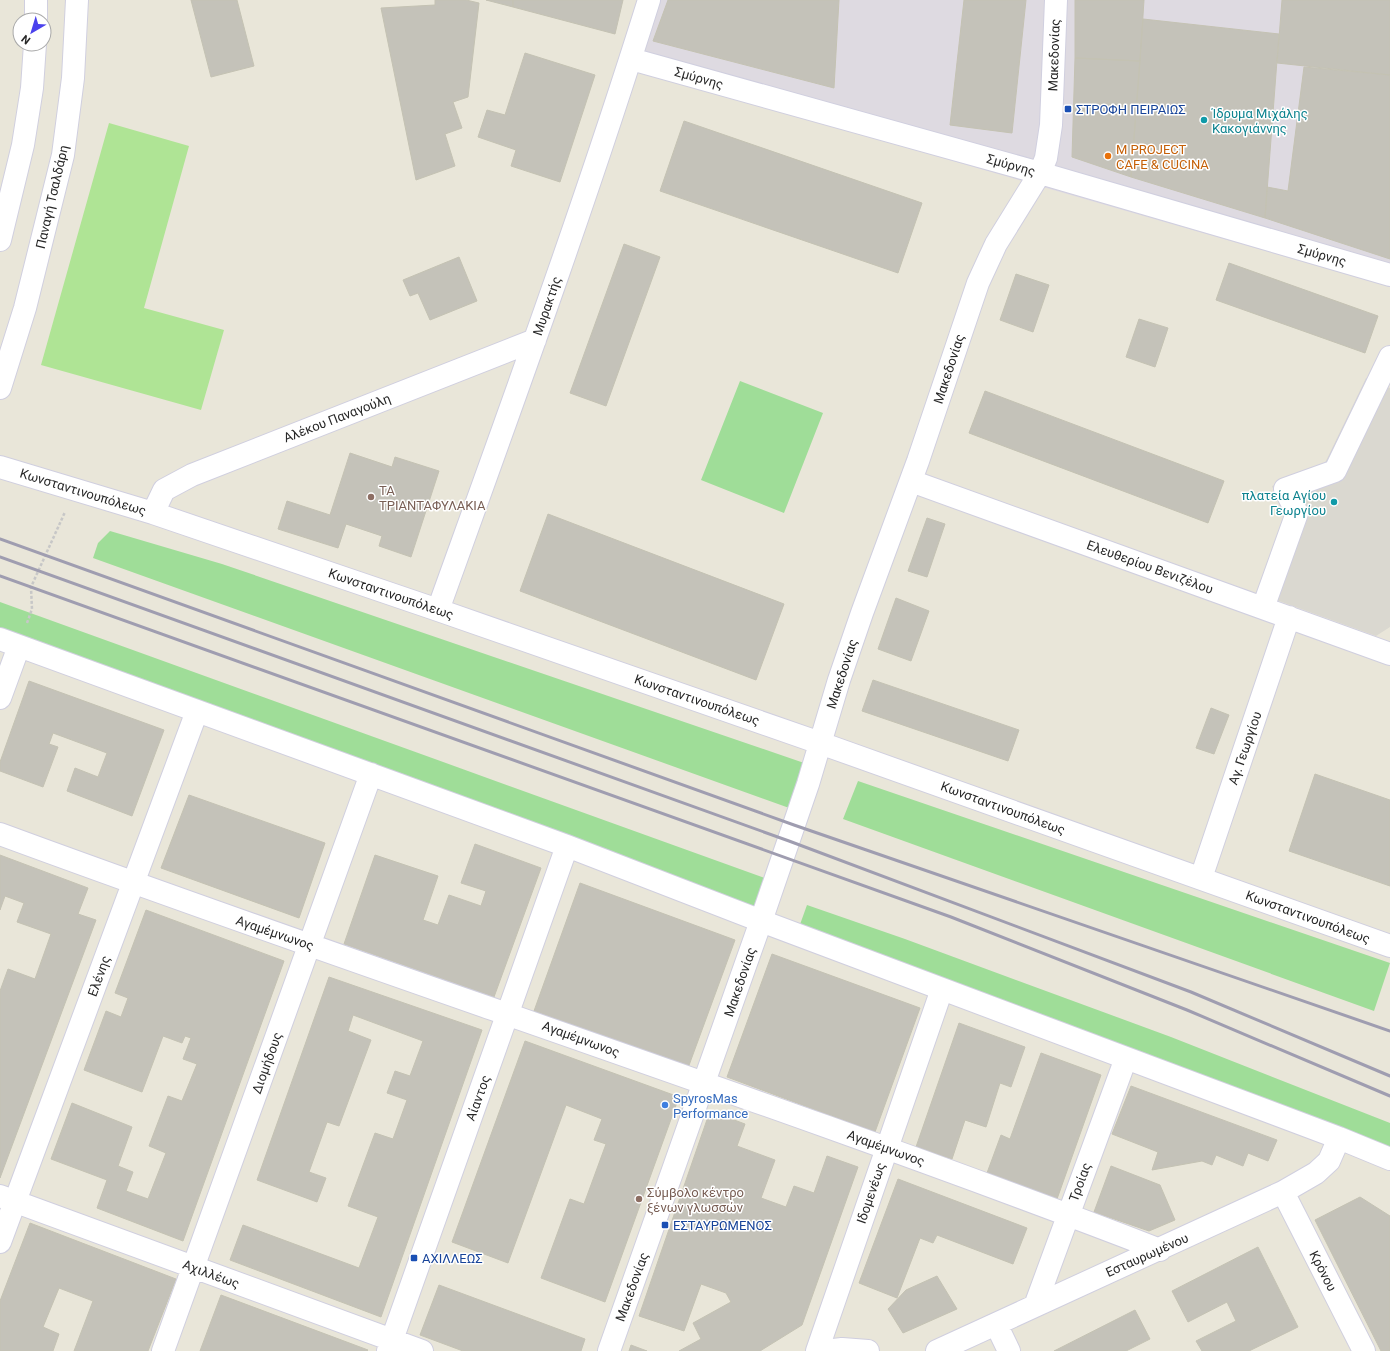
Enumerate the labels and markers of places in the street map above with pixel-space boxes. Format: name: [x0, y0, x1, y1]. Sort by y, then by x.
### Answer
place label: ΣΤΡΟΦΗ ΠΕΙΡΑΙΩΣ: [1076, 102, 1186, 117]
marker: ΣΤΡΟΦΗ ΠΕΙΡΑΙΩΣ: [1063, 104, 1073, 114]
place label: Ίδρυμα Μιχάλης Κακογιάννης: [1211, 106, 1308, 136]
marker: Ίδρυμα Μιχάλης Κακογιάννης: [1199, 115, 1209, 125]
place label: M PROJECT CAFE & CUCINA: [1116, 142, 1209, 172]
marker: M PROJECT CAFE & CUCINA: [1103, 151, 1113, 161]
place label: ΤΑ ΤΡΙΑΝΤΑΦΥΛΑΚΙΑ: [379, 483, 486, 513]
place label: πλατεία Αγίου Γεωργίου: [1242, 488, 1326, 518]
marker: ΤΑ ΤΡΙΑΝΤΑΦΥΛΑΚΙΑ: [366, 492, 376, 502]
marker: πλατεία Αγίου Γεωργίου: [1329, 497, 1339, 507]
place label: SpyrosMas Performance: [673, 1091, 748, 1121]
marker: SpyrosMas Performance: [660, 1100, 670, 1110]
place label: Σύμβολο κέντρο ξένων γλωσσών: [647, 1185, 744, 1216]
marker: Σύμβολο κέντρο ξένων γλωσσών: [634, 1194, 644, 1204]
place label: ΕΣΤΑΥΡΩΜΕΝΟΣ: [673, 1218, 772, 1233]
marker: ΕΣΤΑΥΡΩΜΕΝΟΣ: [660, 1220, 670, 1230]
place label: ΑΧΙΛΛΕΩΣ: [422, 1251, 483, 1266]
marker: ΑΧΙΛΛΕΩΣ: [409, 1253, 419, 1263]

